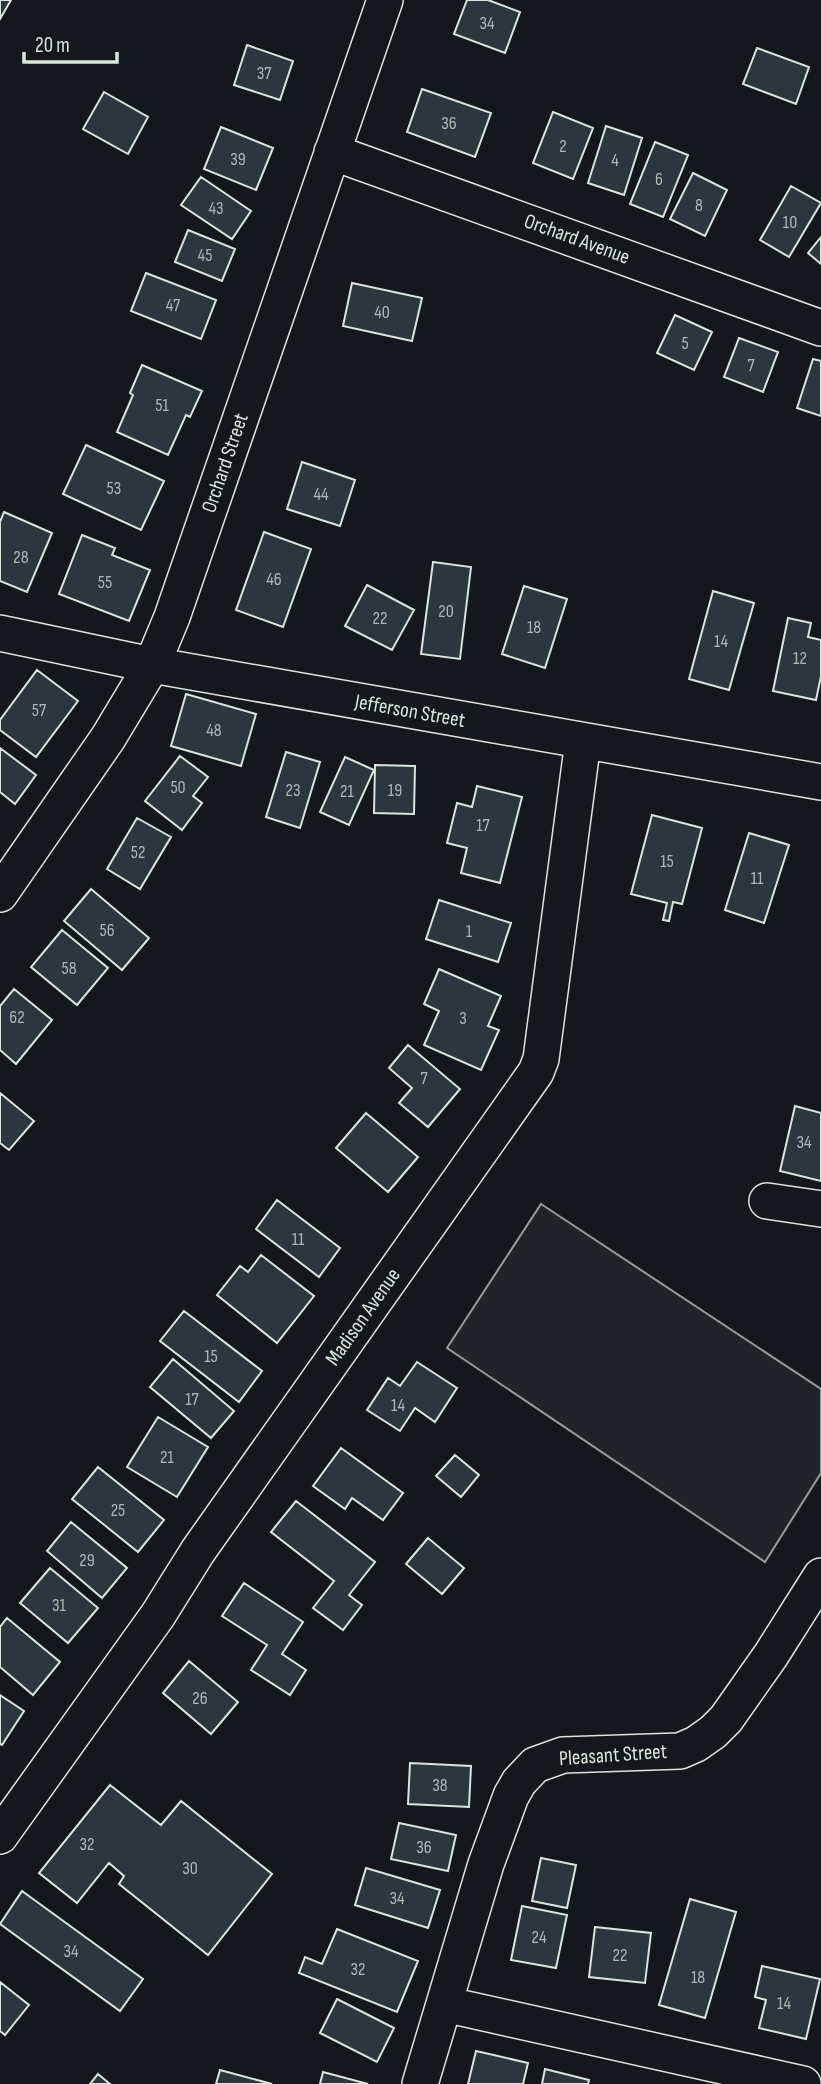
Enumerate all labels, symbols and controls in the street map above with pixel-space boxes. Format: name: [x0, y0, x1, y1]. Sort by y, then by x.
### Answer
house number: 34: [479, 13, 495, 34]
scale bar: [24, 21, 117, 65]
text: 20 m: [35, 33, 70, 58]
house number: 37: [257, 63, 272, 84]
house number: 36: [441, 113, 457, 134]
house number: 2: [559, 136, 567, 157]
house number: 39: [230, 149, 246, 170]
house number: 4: [611, 150, 619, 171]
house number: 6: [655, 169, 663, 190]
house number: 8: [695, 195, 703, 216]
house number: 43: [208, 198, 224, 219]
street label: Orchard Avenue: [521, 208, 633, 270]
house number: 10: [783, 212, 797, 233]
house number: 45: [198, 245, 212, 266]
house number: 47: [166, 295, 181, 316]
house number: 40: [374, 302, 390, 323]
house number: 5: [681, 333, 689, 354]
house number: 7: [747, 355, 755, 376]
house number: 51: [155, 395, 169, 416]
street label: Orchard Street: [196, 410, 254, 516]
house number: 53: [107, 478, 121, 499]
house number: 44: [313, 484, 329, 505]
house number: 28: [13, 547, 29, 568]
house number: 46: [266, 569, 282, 590]
house number: 55: [98, 572, 112, 593]
house number: 20: [438, 601, 454, 622]
house number: 22: [373, 608, 387, 629]
house number: 18: [527, 617, 541, 638]
house number: 14: [714, 631, 728, 652]
house number: 12: [793, 648, 807, 669]
street label: Jefferson Street: [352, 689, 467, 733]
house number: 57: [32, 700, 47, 721]
house number: 48: [206, 720, 222, 741]
house number: 50: [170, 777, 186, 798]
house number: 23: [286, 780, 301, 801]
house number: 19: [388, 780, 402, 801]
house number: 21: [340, 781, 355, 802]
house number: 17: [476, 815, 491, 836]
house number: 52: [131, 842, 145, 863]
house number: 15: [660, 851, 674, 872]
house number: 11: [751, 868, 764, 889]
house number: 56: [99, 920, 115, 941]
house number: 1: [466, 921, 473, 942]
house number: 58: [61, 958, 77, 979]
house number: 62: [9, 1007, 25, 1028]
house number: 3: [459, 1008, 467, 1029]
house number: 7: [420, 1068, 428, 1089]
house number: 34: [796, 1132, 812, 1153]
house number: 11: [292, 1229, 305, 1250]
street label: Madison Avenue: [320, 1263, 406, 1371]
house number: 15: [204, 1346, 218, 1367]
house number: 17: [185, 1389, 200, 1410]
house number: 14: [391, 1395, 405, 1416]
house number: 21: [160, 1447, 175, 1468]
house number: 25: [111, 1500, 125, 1521]
house number: 29: [79, 1550, 95, 1571]
house number: 31: [52, 1595, 67, 1616]
house number: 26: [192, 1688, 208, 1709]
street label: Pleasant Street: [558, 1739, 668, 1771]
house number: 38: [432, 1775, 448, 1796]
house number: 32: [80, 1834, 94, 1855]
house number: 36: [416, 1837, 432, 1858]
house number: 30: [182, 1858, 198, 1879]
house number: 34: [389, 1888, 405, 1909]
house number: 24: [532, 1927, 547, 1948]
house number: 34: [63, 1941, 79, 1962]
house number: 22: [613, 1945, 627, 1966]
house number: 32: [351, 1959, 365, 1980]
house number: 18: [691, 1967, 705, 1988]
house number: 14: [777, 1993, 791, 2014]

